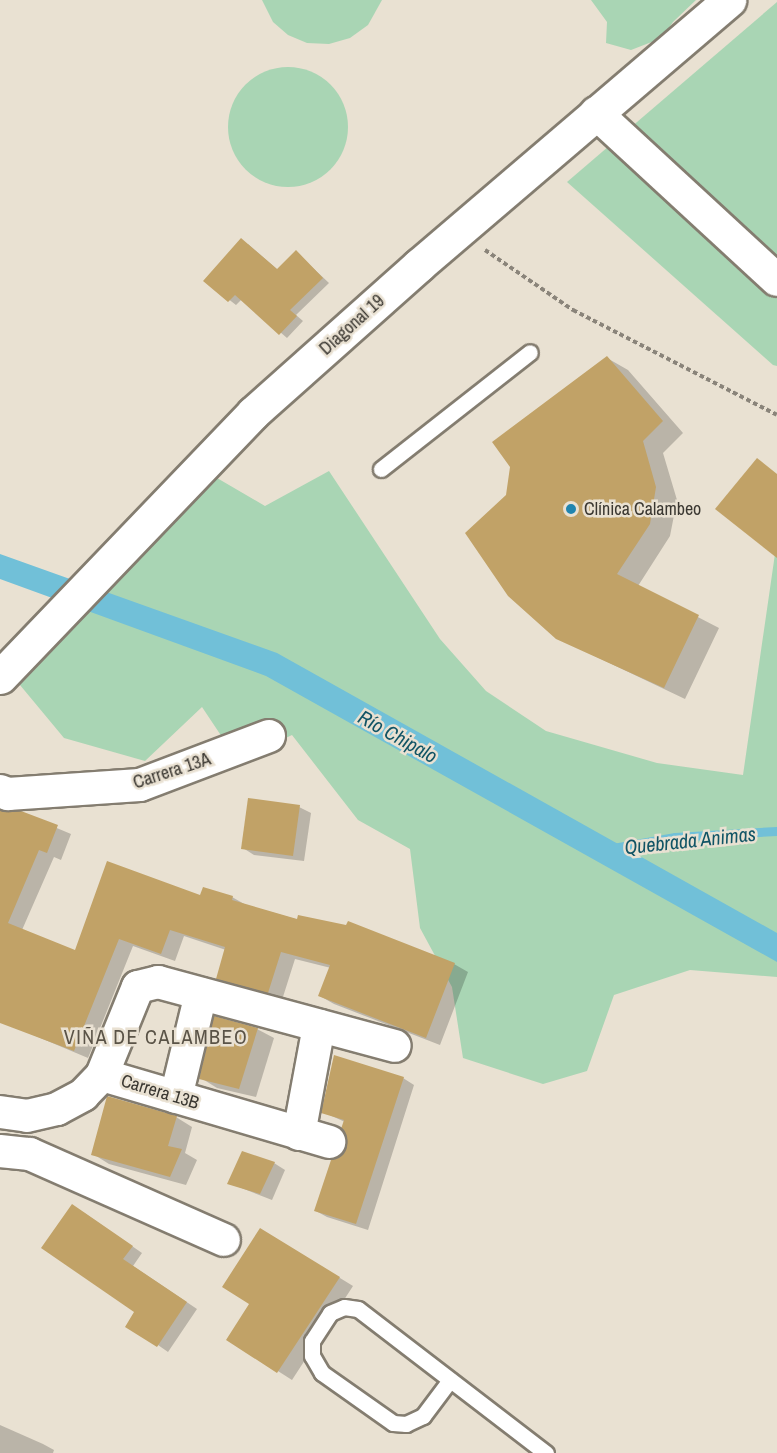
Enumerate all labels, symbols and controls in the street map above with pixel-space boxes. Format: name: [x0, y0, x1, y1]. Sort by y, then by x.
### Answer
street label: Diagonal 19: [315, 290, 389, 360]
place label: Clínica Calambeo: [584, 498, 701, 520]
marker: Clínica Calambeo: [562, 500, 580, 518]
water label: Río Chipalo: [354, 705, 442, 767]
street label: Carrera 13A: [130, 748, 214, 794]
water label: Quebrada Animas: [623, 821, 757, 859]
district label: VIÑA DE CALAMBEO: [63, 1024, 249, 1048]
street label: Carrera 13B: [118, 1070, 202, 1114]

